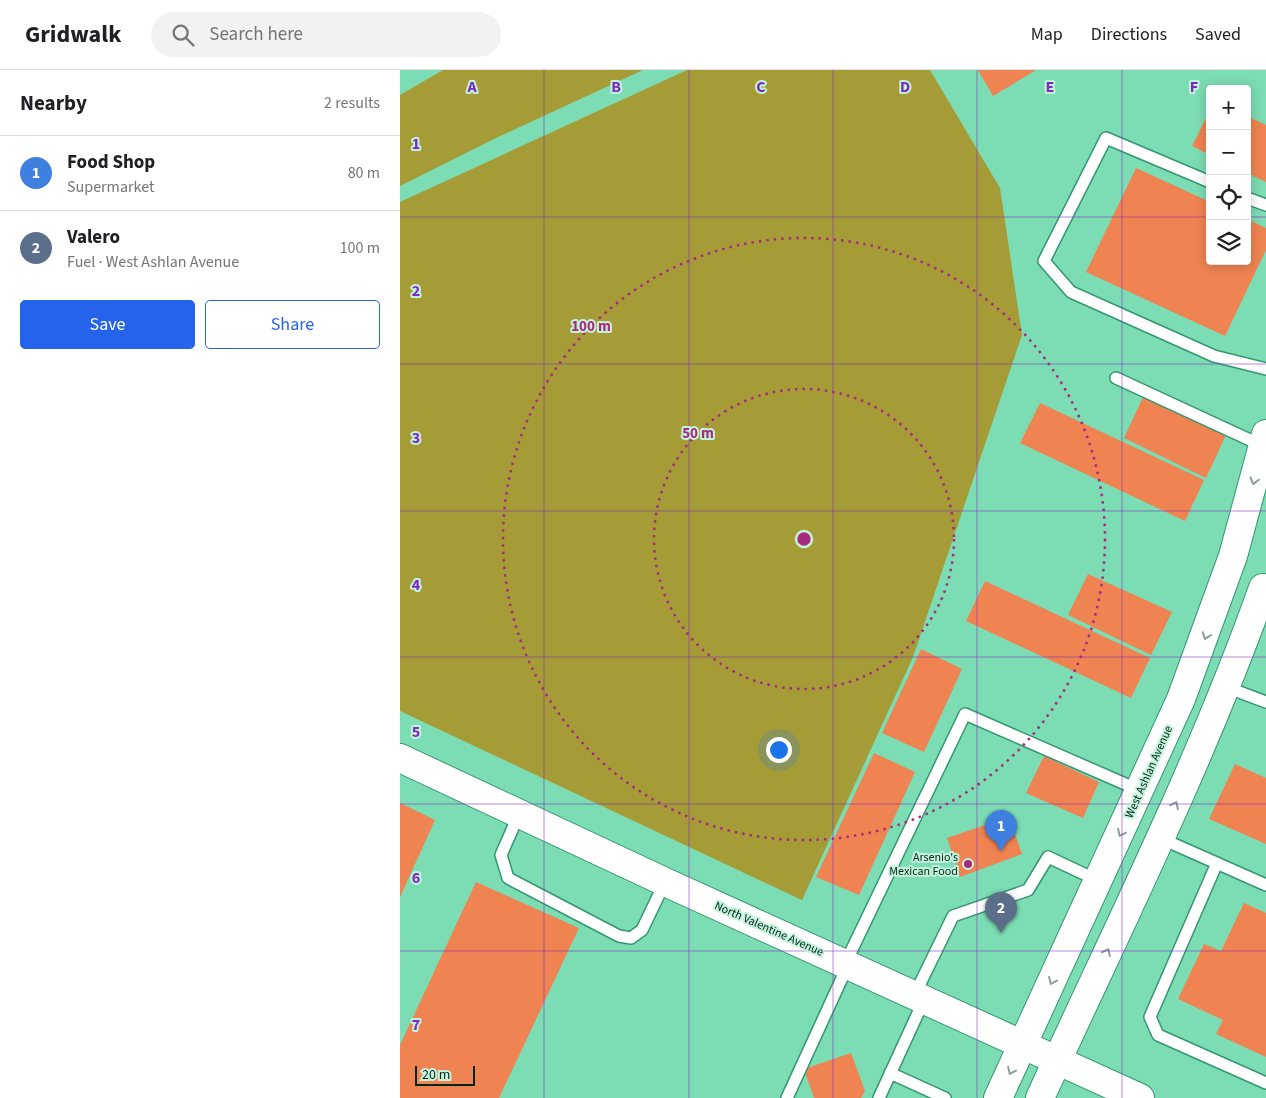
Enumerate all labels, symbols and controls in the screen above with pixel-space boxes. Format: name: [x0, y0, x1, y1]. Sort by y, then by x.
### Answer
search box: [151, 12, 501, 57]
text: Gridwalk: [25, 17, 121, 52]
icon: search: [169, 21, 197, 49]
text: Search here: [209, 21, 303, 48]
text: Map: [1031, 22, 1063, 47]
text: Directions: [1091, 22, 1167, 47]
text: Saved: [1195, 22, 1241, 47]
text: A: [466, 76, 477, 98]
text: B: [611, 76, 621, 98]
text: C: [756, 76, 766, 98]
text: D: [900, 76, 910, 98]
text: E: [1046, 76, 1054, 98]
text: F: [1190, 76, 1198, 98]
map controls: [1206, 85, 1251, 265]
button: +: [1206, 85, 1251, 130]
text: Nearby: [20, 88, 87, 118]
text: 2 results: [324, 92, 380, 114]
button: −: [1206, 130, 1251, 175]
text: 1: [412, 133, 420, 155]
text: Food Shop: [67, 149, 155, 176]
text: 1: [32, 162, 40, 184]
text: 80 m: [348, 162, 380, 184]
button: locate: [1206, 175, 1251, 220]
text: Supermarket: [67, 176, 154, 198]
button: layers: [1206, 220, 1251, 265]
text: Valero: [67, 224, 120, 251]
text: 2: [32, 237, 40, 259]
text: 100 m: [340, 237, 380, 259]
text: Fuel · West Ashlan Avenue: [67, 251, 239, 273]
text: 2: [412, 280, 420, 302]
button: Save: [20, 300, 195, 349]
button: Share: [205, 300, 380, 349]
text: 100 m: [571, 316, 611, 337]
text: 50 m: [682, 423, 714, 444]
text: 3: [412, 427, 420, 449]
one-way arrow: [1249, 476, 1260, 485]
centre of rings: [795, 530, 813, 548]
text: 4: [412, 574, 421, 596]
one-way arrow: [1202, 631, 1212, 640]
text: 5: [412, 721, 420, 743]
street label: West Ashlan Avenue: [1121, 723, 1177, 821]
your location: [766, 737, 792, 763]
one-way arrow: [1169, 801, 1180, 810]
pin: 1: [985, 810, 1017, 851]
one-way arrow: [1116, 828, 1127, 837]
place label: Arsenio's Mexican Food: [889, 849, 958, 880]
marker: Arsenio's Mexican Food: [962, 858, 974, 870]
text: 6: [412, 867, 420, 889]
pin: 2: [985, 892, 1017, 933]
street label: North Valentine Avenue: [712, 897, 826, 961]
one-way arrow: [1101, 949, 1111, 958]
one-way arrow: [1048, 976, 1059, 985]
text: 7: [412, 1014, 420, 1036]
scale bar: [415, 1063, 475, 1086]
text: 20 m: [422, 1065, 450, 1085]
one-way arrow: [1006, 1066, 1017, 1075]

